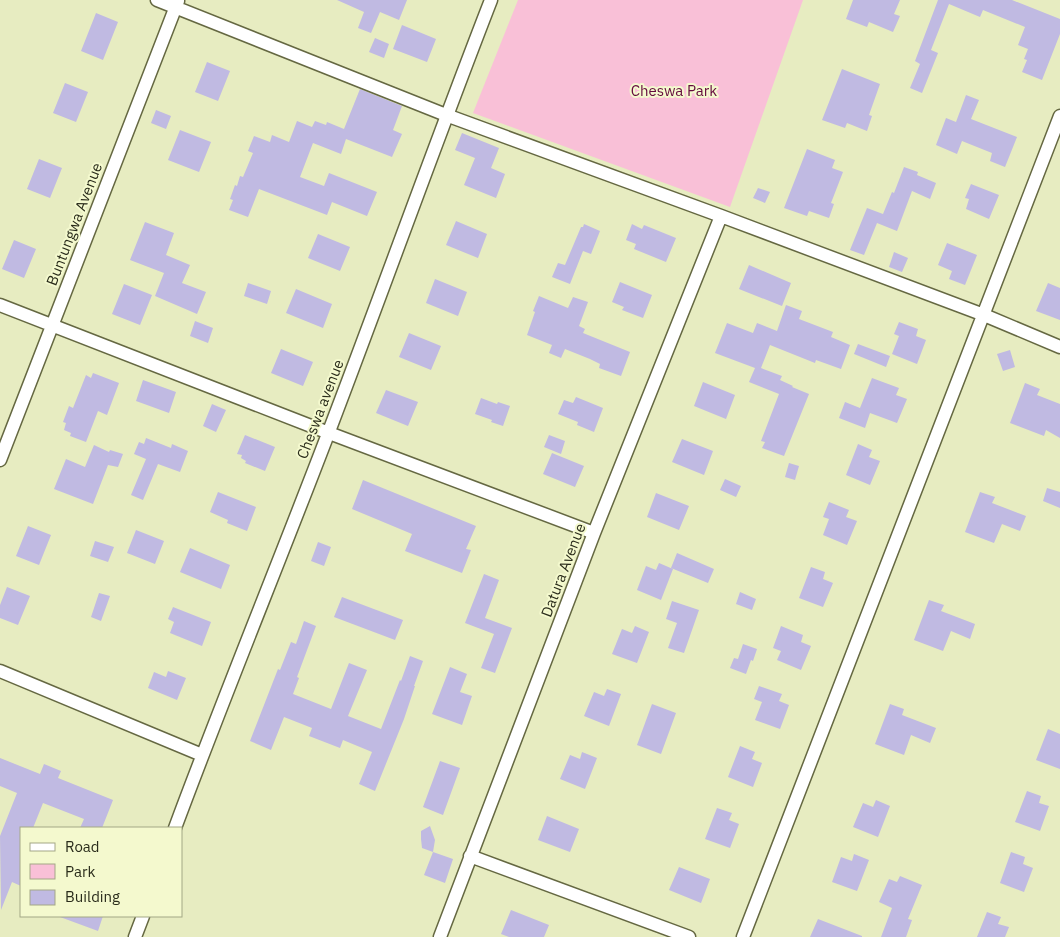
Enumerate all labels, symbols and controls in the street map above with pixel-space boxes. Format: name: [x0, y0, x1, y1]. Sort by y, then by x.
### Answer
park label: Cheswa Park: [631, 81, 717, 100]
street label: Buntungwa Avenue: [42, 160, 106, 288]
street label: Cheswa avenue: [292, 357, 348, 461]
street label: Datura Avenue: [536, 520, 590, 620]
legend: [20, 827, 182, 917]
text: Road: [65, 837, 100, 856]
text: Park: [65, 862, 95, 881]
text: Building: [65, 887, 120, 906]

